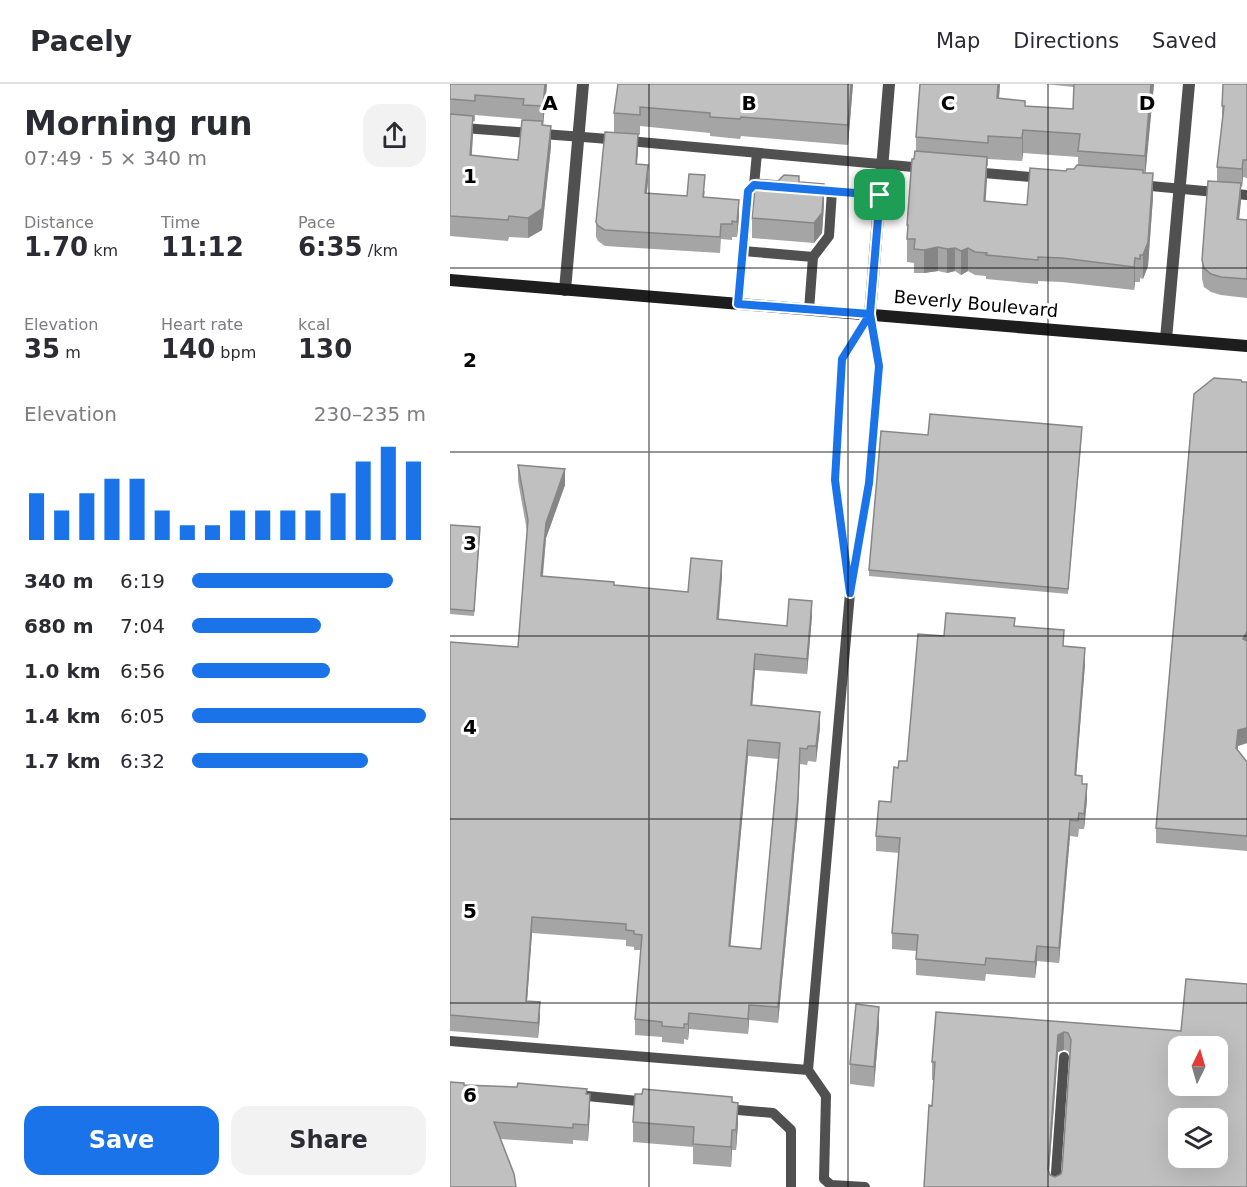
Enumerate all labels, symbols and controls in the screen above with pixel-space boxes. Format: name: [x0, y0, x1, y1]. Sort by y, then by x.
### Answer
text: Pacely: [30, 25, 132, 58]
text: Map: [936, 29, 980, 53]
text: Directions: [1013, 29, 1119, 53]
text: Saved: [1152, 29, 1217, 53]
text: A: [542, 91, 558, 115]
text: B: [741, 91, 757, 115]
text: C: [941, 91, 955, 115]
text: D: [1139, 91, 1155, 115]
text: Morning run: [24, 104, 252, 143]
button: share: [363, 104, 426, 167]
text: 07:49 · 5 × 340 m: [24, 146, 207, 170]
text: 1: [463, 164, 477, 188]
pin: [854, 169, 905, 220]
icon: arrive: [863, 178, 896, 211]
text: Distance: [24, 213, 94, 232]
text: Time: [161, 213, 200, 232]
text: Pace: [298, 213, 335, 232]
text: 1.70: [24, 232, 88, 262]
text: 11:12: [161, 232, 244, 262]
text: 6:35: [298, 232, 363, 262]
text: km: [88, 241, 118, 260]
text: /km: [363, 241, 398, 260]
street label: Beverly Boulevard: [893, 286, 1059, 321]
text: Elevation: [24, 315, 98, 334]
text: Heart rate: [161, 315, 243, 334]
text: kcal: [298, 315, 330, 334]
text: 35: [24, 334, 60, 364]
text: 140: [161, 334, 215, 364]
text: 130: [298, 334, 352, 364]
text: m: [60, 343, 81, 362]
text: bpm: [215, 343, 256, 362]
text: 2: [463, 348, 477, 372]
text: Elevation: [24, 402, 117, 426]
text: 230–235 m: [314, 402, 426, 426]
text: 3: [463, 531, 477, 555]
text: 340 m: [24, 569, 94, 593]
text: 6:19: [120, 569, 165, 593]
text: 680 m: [24, 614, 94, 638]
text: 7:04: [120, 614, 165, 638]
text: 1.0 km: [24, 659, 101, 683]
text: 6:56: [120, 659, 165, 683]
text: 1.4 km: [24, 704, 101, 728]
text: 6:05: [120, 704, 165, 728]
text: 4: [463, 715, 477, 739]
text: 1.7 km: [24, 749, 101, 773]
text: 6:32: [120, 749, 165, 773]
text: 5: [463, 899, 477, 923]
north arrow: [1168, 1036, 1228, 1096]
map controls: [1168, 1036, 1228, 1168]
text: 6: [463, 1083, 477, 1107]
button: Save: [24, 1106, 219, 1175]
button: Share: [231, 1106, 426, 1175]
button: layers: [1168, 1108, 1228, 1168]

